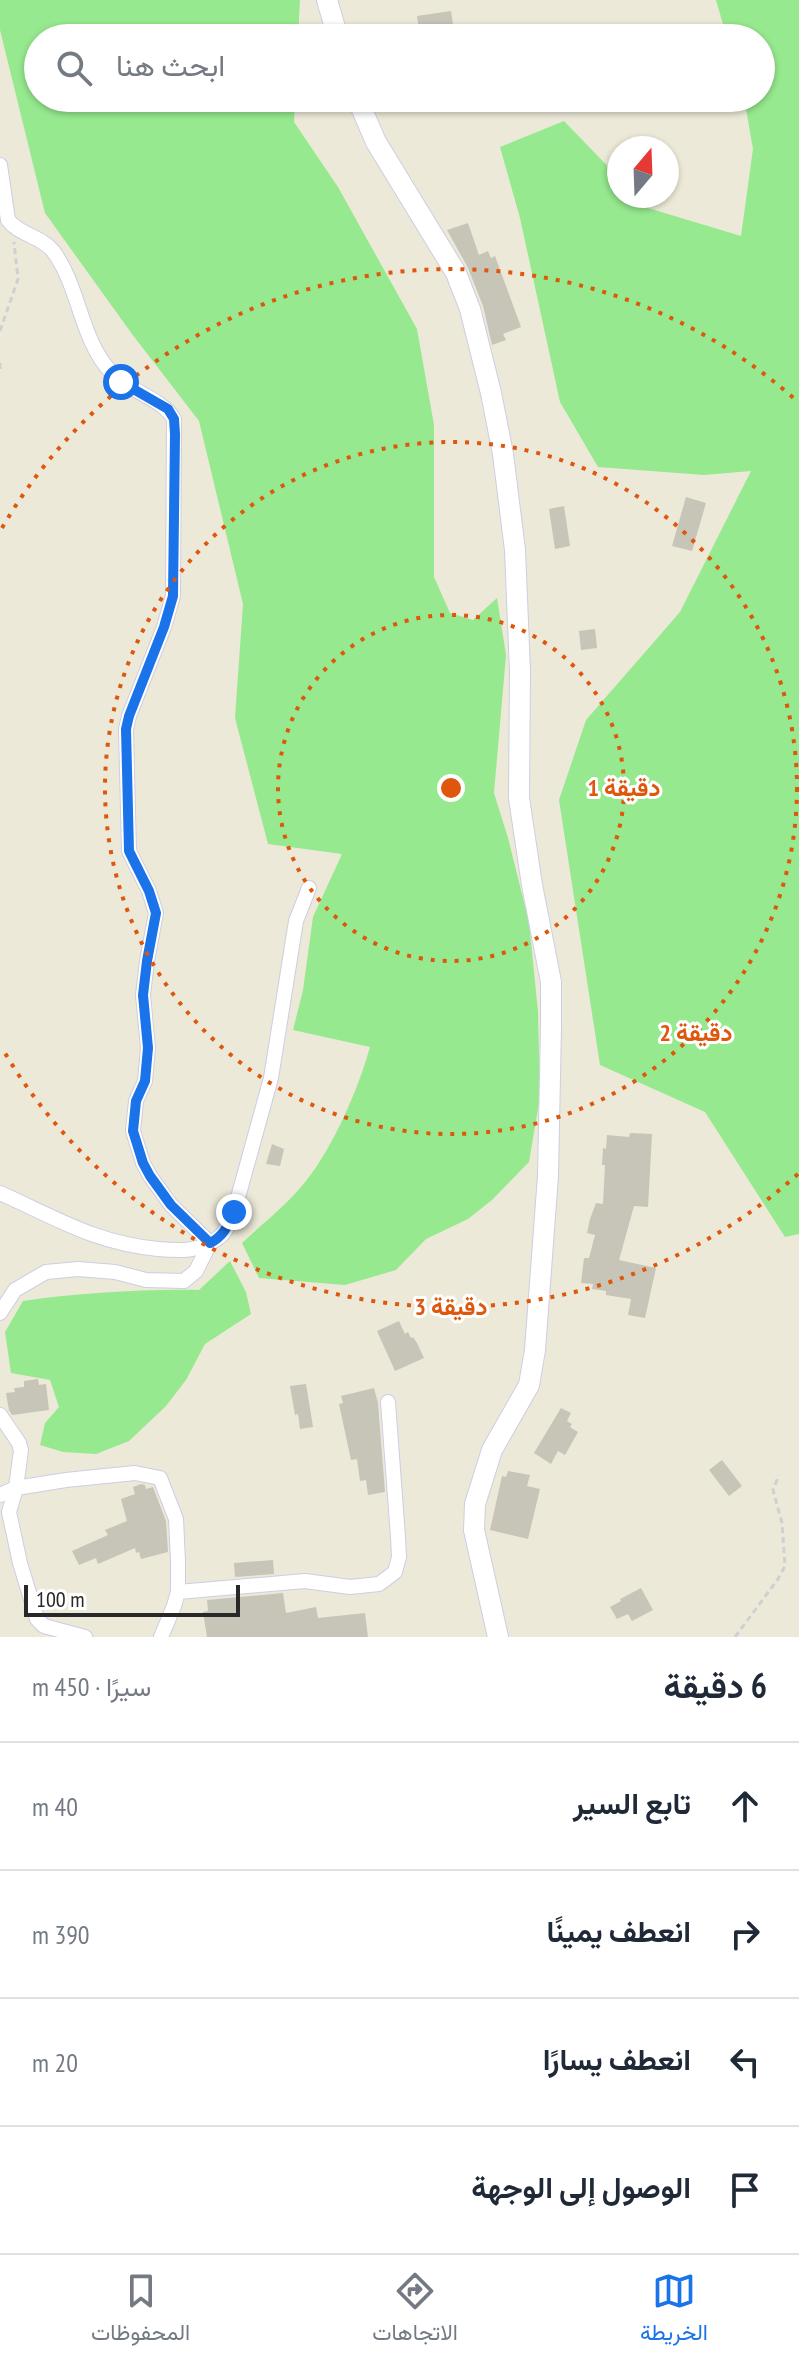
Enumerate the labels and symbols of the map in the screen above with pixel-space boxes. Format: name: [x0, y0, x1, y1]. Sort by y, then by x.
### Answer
north arrow: [607, 136, 679, 208]
route start: [103, 364, 139, 400]
text: 1 دقيقة: [588, 772, 661, 803]
centre of rings: [437, 774, 465, 802]
text: 2 دقيقة: [660, 1017, 733, 1048]
route end: [216, 1194, 252, 1230]
text: 3 دقيقة: [415, 1291, 488, 1322]
scale bar: [24, 1581, 240, 1617]

